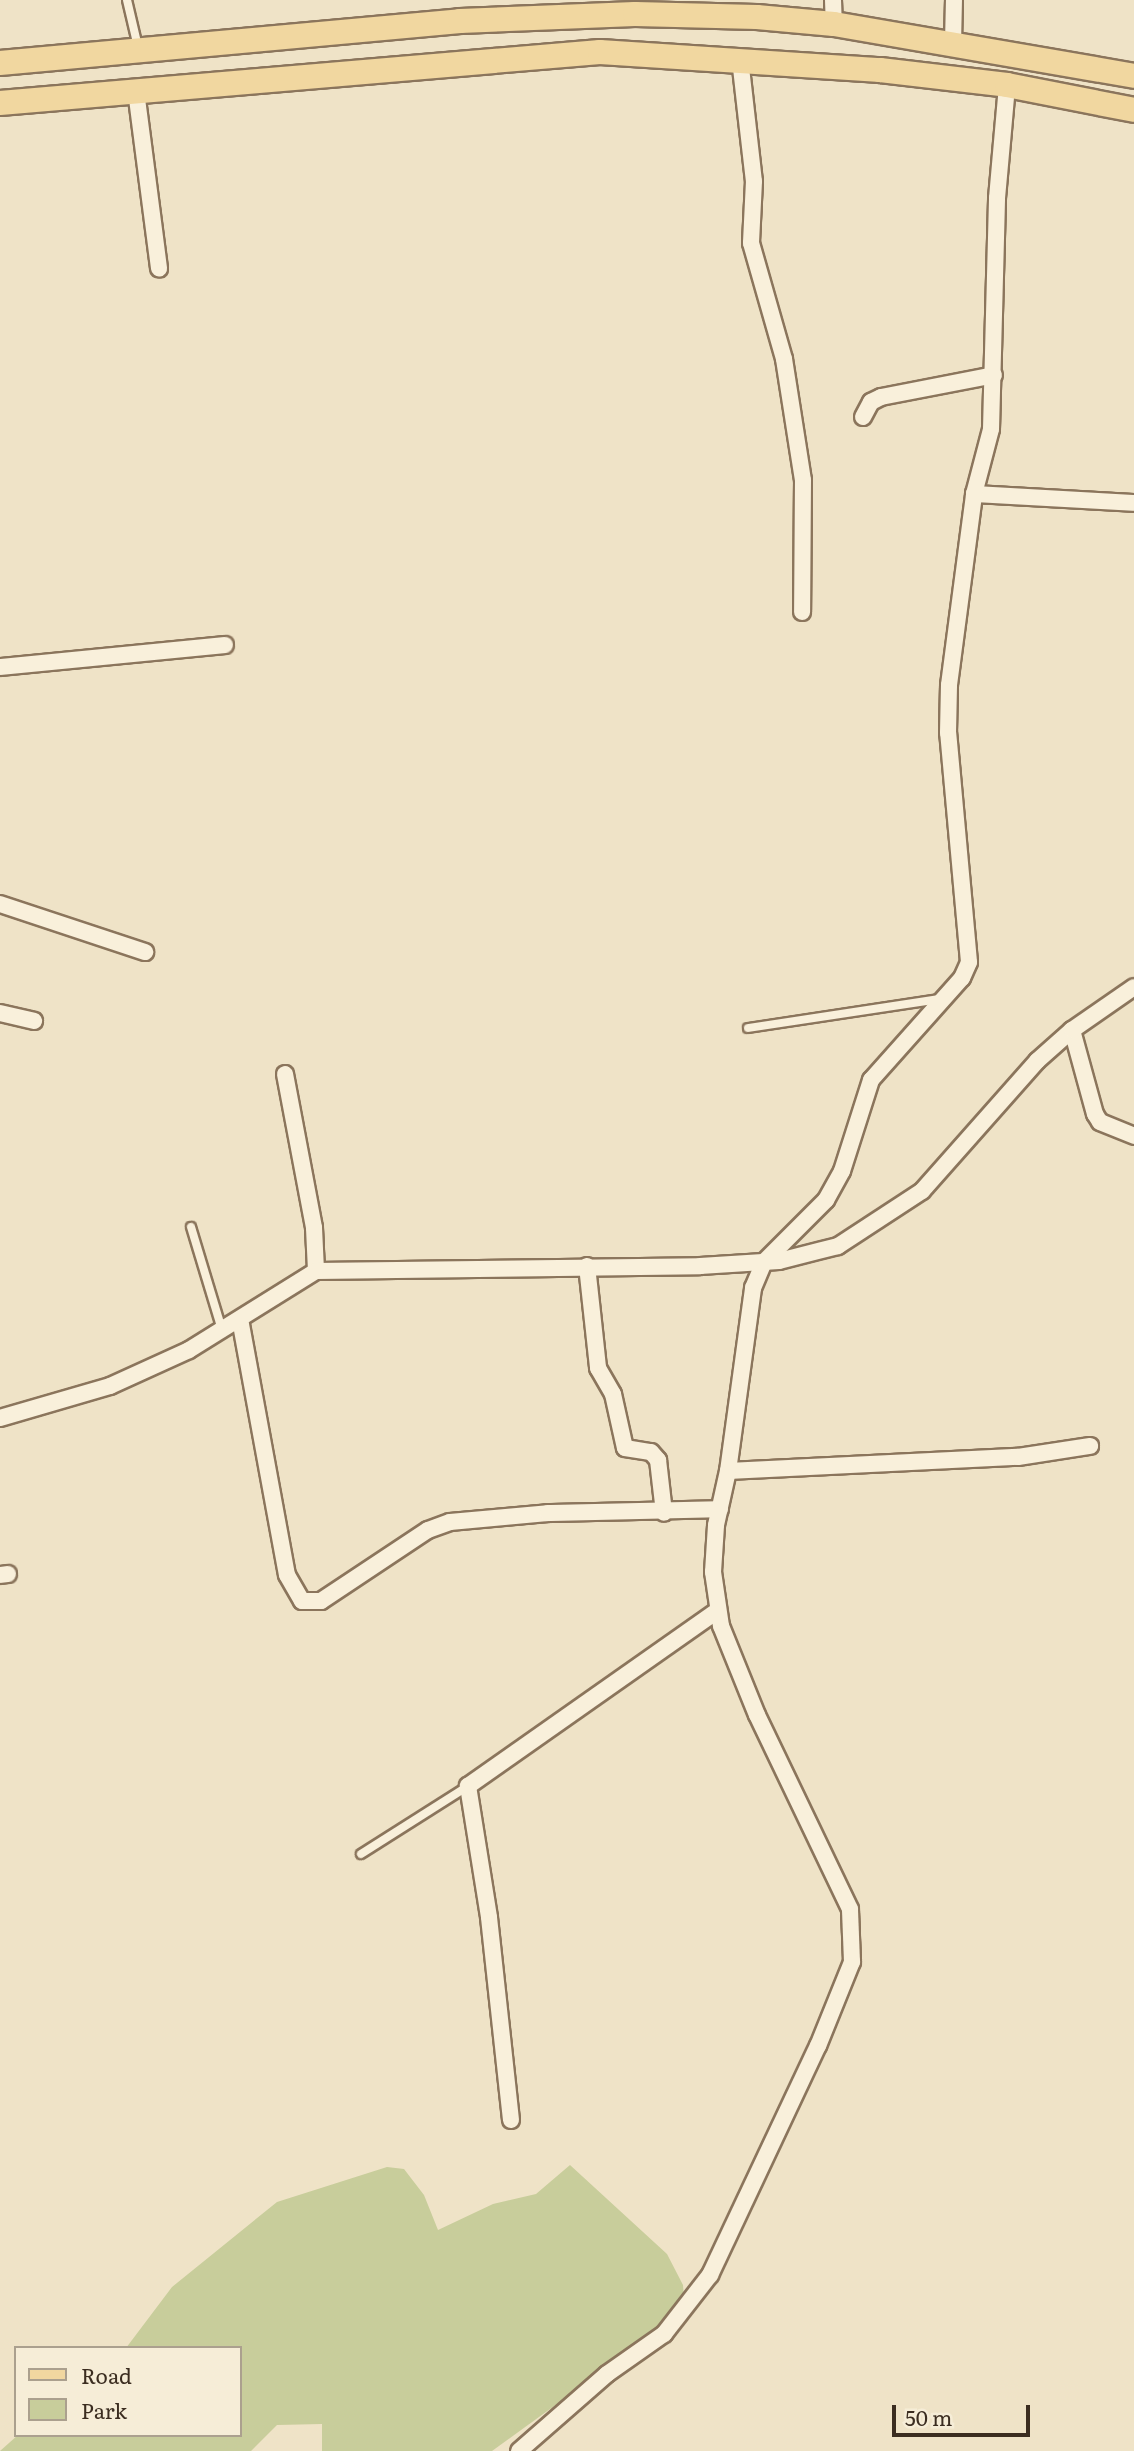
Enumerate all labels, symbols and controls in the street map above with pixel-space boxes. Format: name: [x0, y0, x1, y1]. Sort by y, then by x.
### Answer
legend: [14, 2346, 242, 2437]
text: Road: [81, 2359, 132, 2390]
scale bar: [896, 2392, 1034, 2436]
text: Park: [81, 2394, 127, 2425]
text: 50 m: [905, 2401, 952, 2432]

